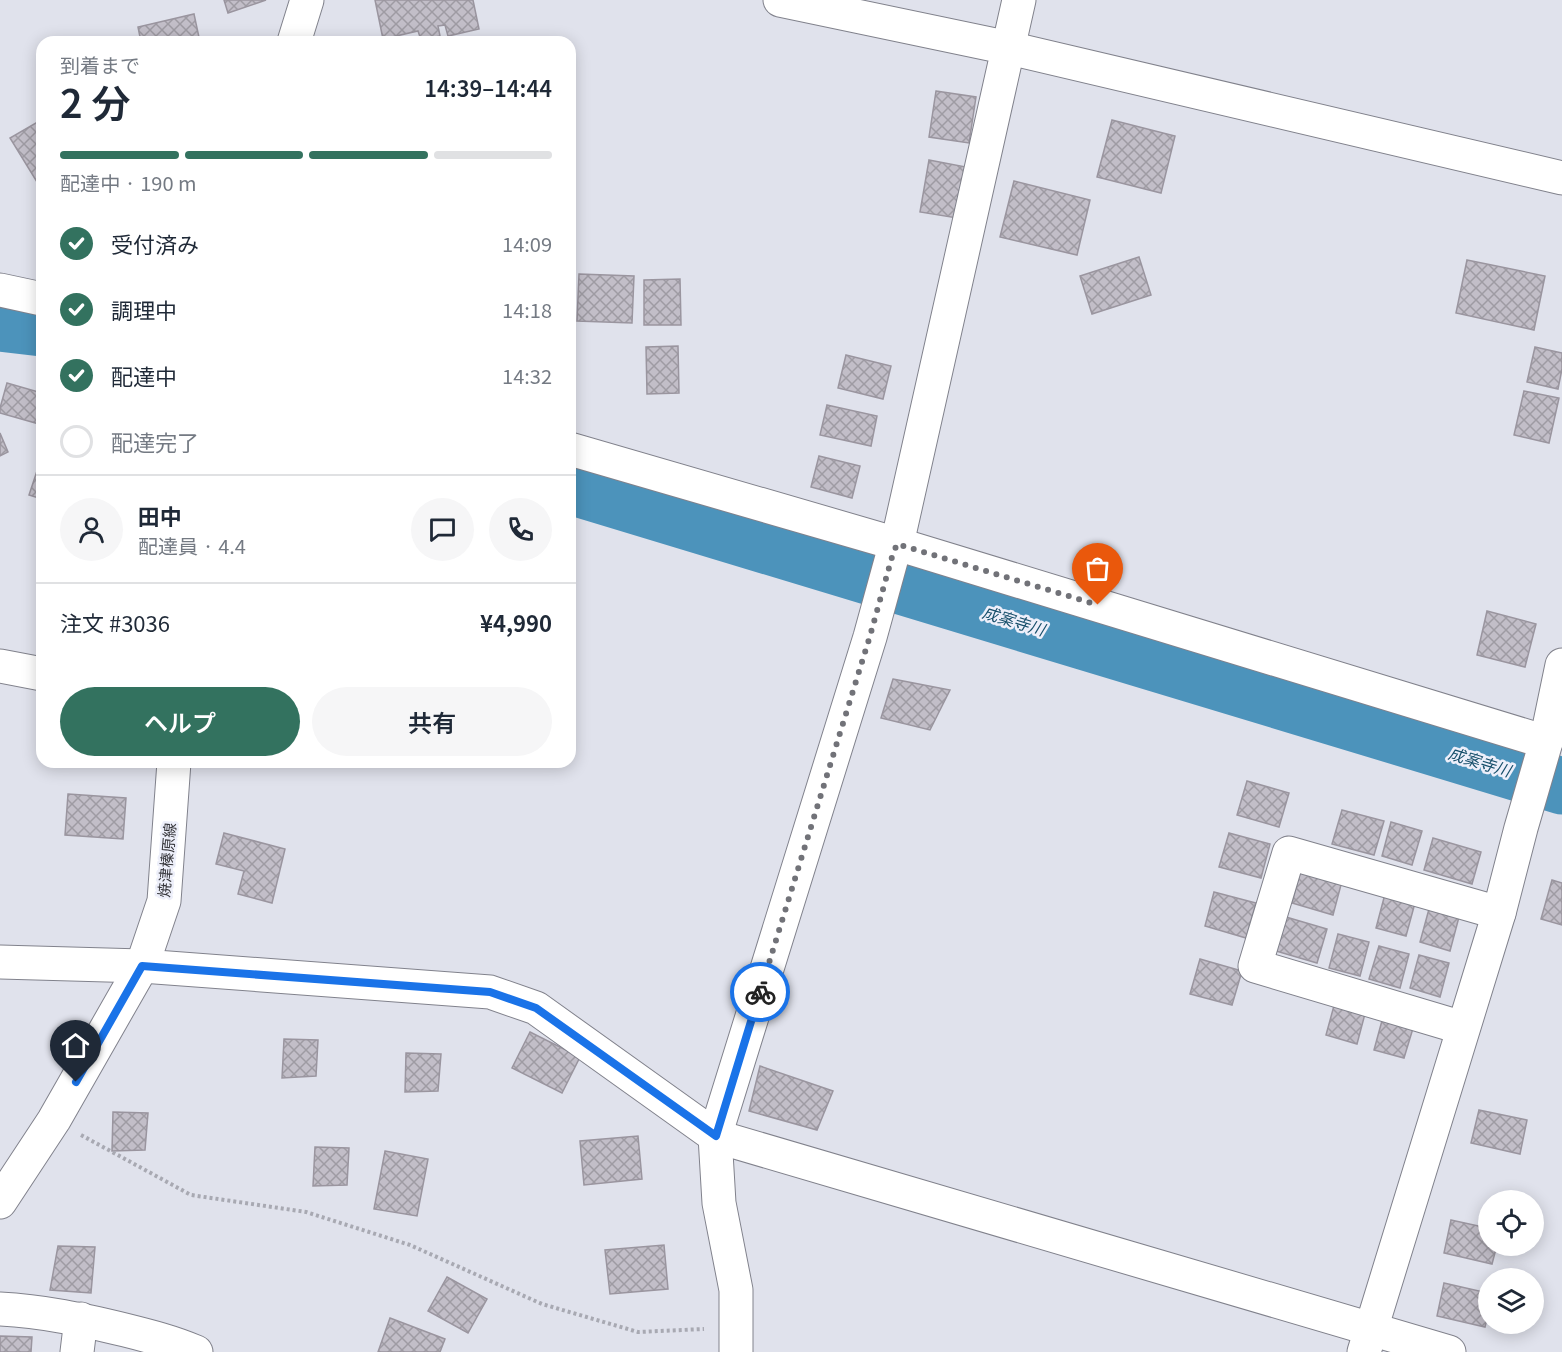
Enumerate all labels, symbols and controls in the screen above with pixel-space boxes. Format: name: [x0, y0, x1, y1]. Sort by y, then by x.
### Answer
text: 到着まで: [60, 50, 140, 79]
text: 14:39–14:44: [424, 71, 552, 103]
text: 2 分: [60, 73, 130, 129]
text: 配達中 · 190 m: [60, 168, 196, 197]
icon: check: [60, 227, 93, 260]
text: 受付済み: [111, 227, 199, 259]
text: 14:09: [502, 229, 552, 258]
icon: check: [60, 293, 93, 326]
text: 調理中: [111, 293, 177, 325]
text: 14:18: [502, 295, 552, 324]
icon: check: [60, 359, 93, 392]
text: 配達中: [111, 359, 177, 391]
text: 14:32: [502, 361, 552, 390]
text: 配達完了: [111, 425, 199, 457]
button: person: [60, 498, 123, 561]
button: chat: [411, 498, 474, 561]
button: phone: [489, 498, 552, 561]
text: 田中: [138, 499, 182, 531]
text: 配達員 · 4.4: [138, 531, 246, 560]
pin: [1072, 543, 1123, 605]
icon: bag: [1081, 552, 1114, 585]
water label: 成案寺川: [980, 599, 1050, 641]
text: 注文 #3036: [60, 606, 170, 638]
text: ¥4,990: [480, 606, 552, 638]
button: ヘルプ: [60, 687, 300, 756]
button: 共有: [312, 687, 552, 756]
water label: 成案寺川: [1446, 740, 1516, 782]
street label: 焼津榛原線: [152, 822, 180, 898]
courier: [730, 962, 790, 1022]
icon: bike: [744, 976, 777, 1009]
pin: [50, 1020, 101, 1082]
icon: home: [59, 1029, 92, 1062]
map controls: [1478, 1190, 1544, 1334]
button: locate: [1478, 1190, 1544, 1256]
button: layers: [1478, 1268, 1544, 1334]

